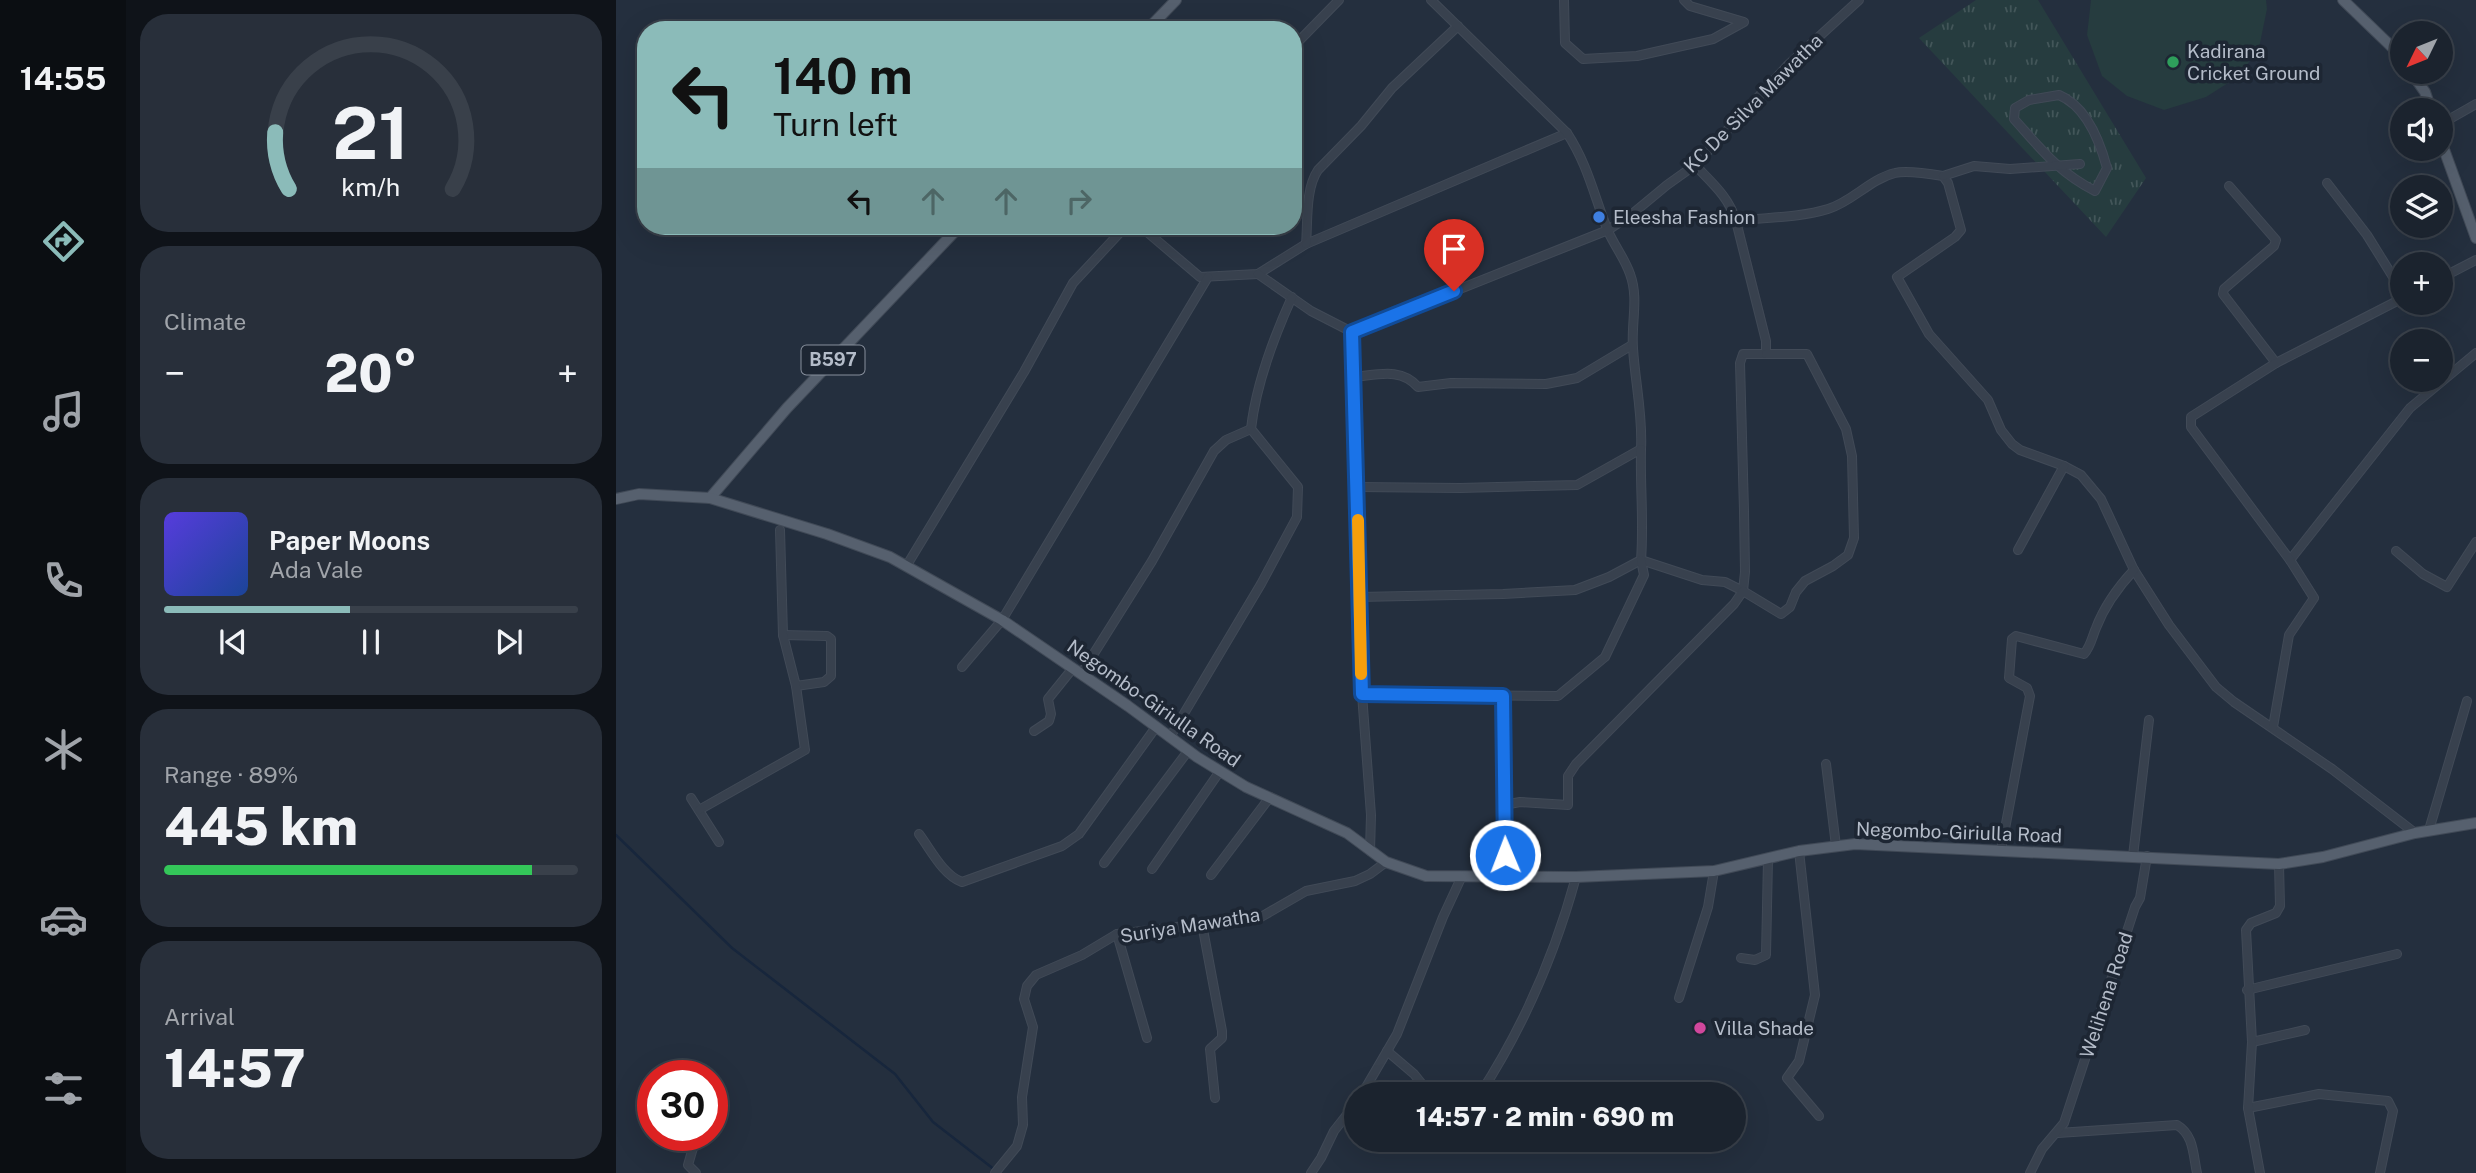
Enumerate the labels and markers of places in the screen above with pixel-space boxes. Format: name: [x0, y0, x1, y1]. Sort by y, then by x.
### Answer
place label: Kadirana Cricket Ground: [2187, 40, 2320, 84]
marker: Kadirana Cricket Ground: [2165, 54, 2181, 70]
place label: Eleesha Fashion: [1613, 206, 1755, 228]
marker: Eleesha Fashion: [1591, 209, 1607, 225]
pin: [1424, 219, 1484, 291]
place label: Villa Shade: [1714, 1017, 1814, 1039]
marker: Villa Shade: [1692, 1020, 1708, 1036]

